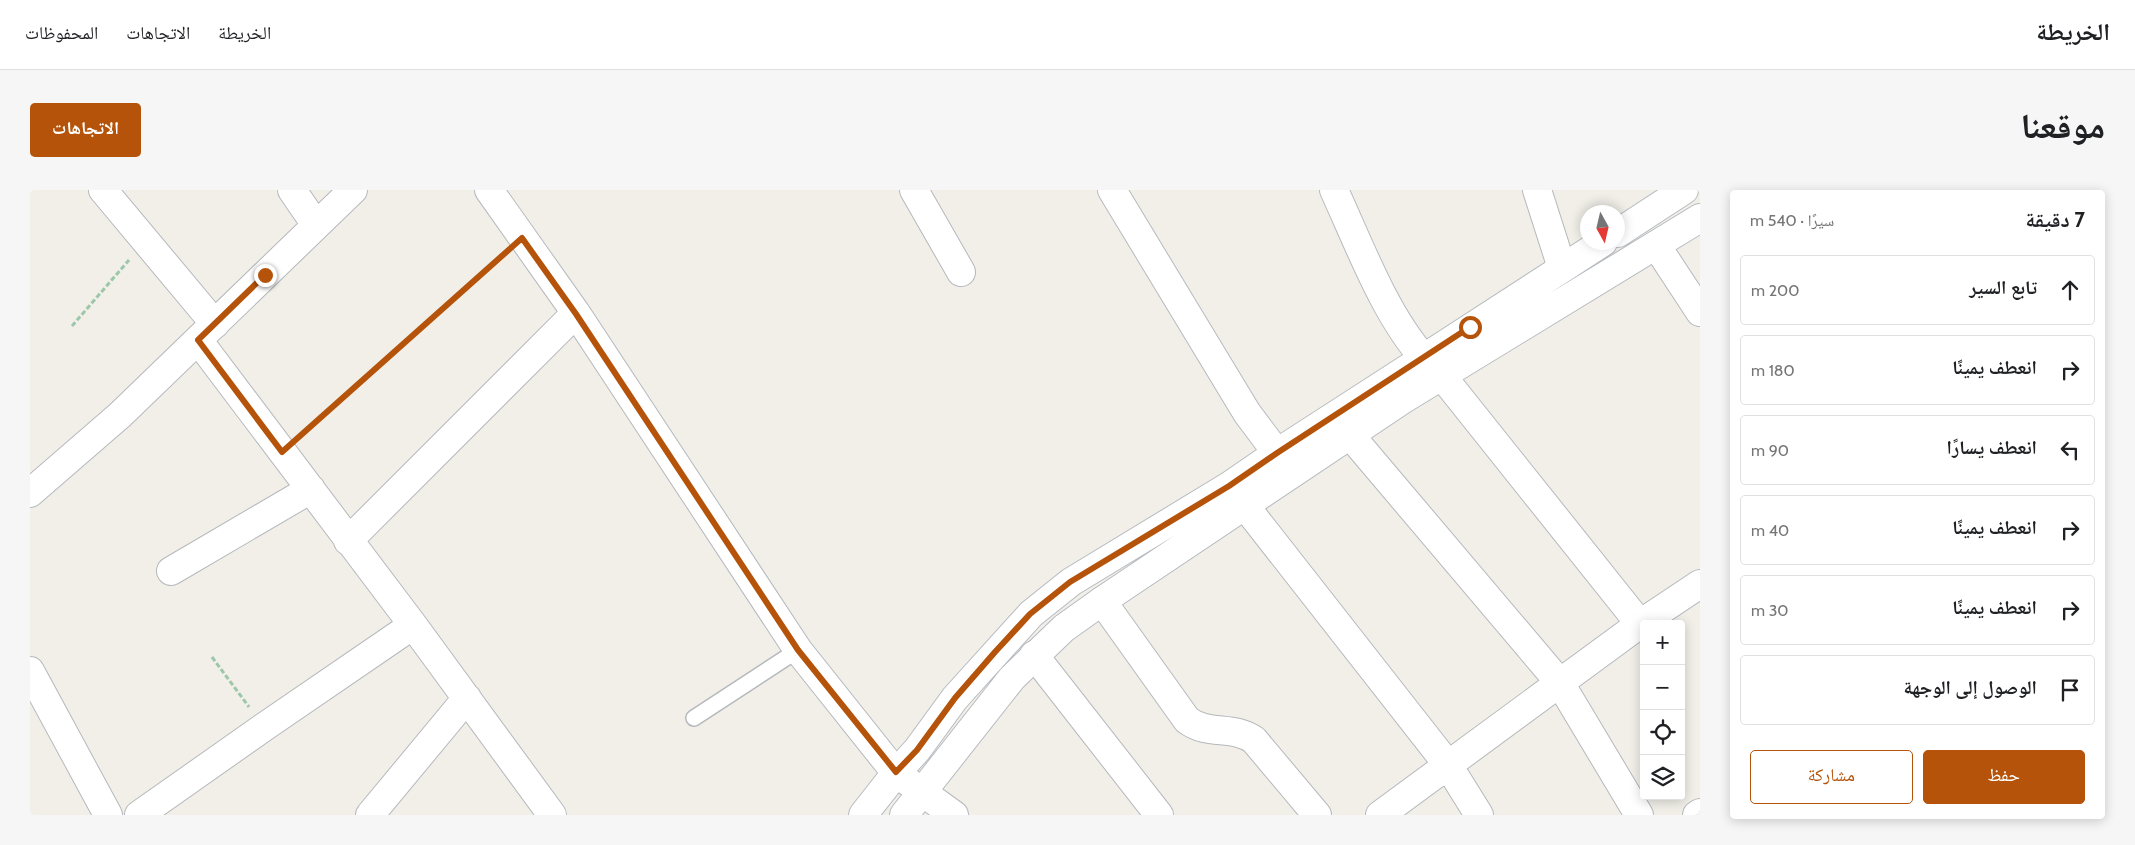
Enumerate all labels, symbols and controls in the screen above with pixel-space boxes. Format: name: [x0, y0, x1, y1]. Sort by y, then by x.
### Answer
text: الخريطة: [2036, 17, 2110, 46]
text: المحفوظات: [25, 22, 98, 44]
text: الاتجاهات: [126, 22, 190, 44]
text: الخريطة: [218, 22, 271, 44]
button: الاتجاهات: [30, 103, 141, 157]
text: موقعنا: [2020, 104, 2105, 147]
north arrow: [1580, 205, 1625, 250]
text: 7 دقيقة: [2025, 207, 2085, 232]
text: سيرًا · 540 m: [1750, 211, 1834, 230]
route end: [254, 264, 277, 287]
text: تابع السير: [1969, 276, 2037, 299]
icon: ahead: [2056, 276, 2084, 304]
text: 200 m: [1751, 281, 1799, 300]
route start: [1459, 316, 1482, 339]
text: انعطف يمينًا: [1952, 356, 2037, 379]
icon: right: [2056, 356, 2084, 384]
text: 180 m: [1751, 361, 1795, 380]
text: انعطف يسارًا: [1947, 436, 2037, 459]
icon: left: [2056, 436, 2084, 464]
text: 90 m: [1751, 441, 1789, 460]
text: انعطف يمينًا: [1952, 516, 2037, 539]
icon: right: [2056, 516, 2084, 544]
text: 40 m: [1751, 521, 1789, 540]
text: انعطف يمينًا: [1952, 596, 2037, 619]
icon: right: [2056, 596, 2084, 624]
text: 30 m: [1751, 601, 1788, 620]
map controls: [1640, 620, 1685, 800]
button: +: [1640, 620, 1685, 665]
button: −: [1640, 665, 1685, 710]
text: الوصول إلى الوجهة: [1904, 676, 2037, 699]
icon: arrive: [2056, 676, 2084, 704]
button: locate: [1640, 710, 1685, 755]
button: مشاركة: [1750, 750, 1913, 804]
button: حفظ: [1923, 750, 2085, 804]
button: layers: [1640, 755, 1685, 800]

